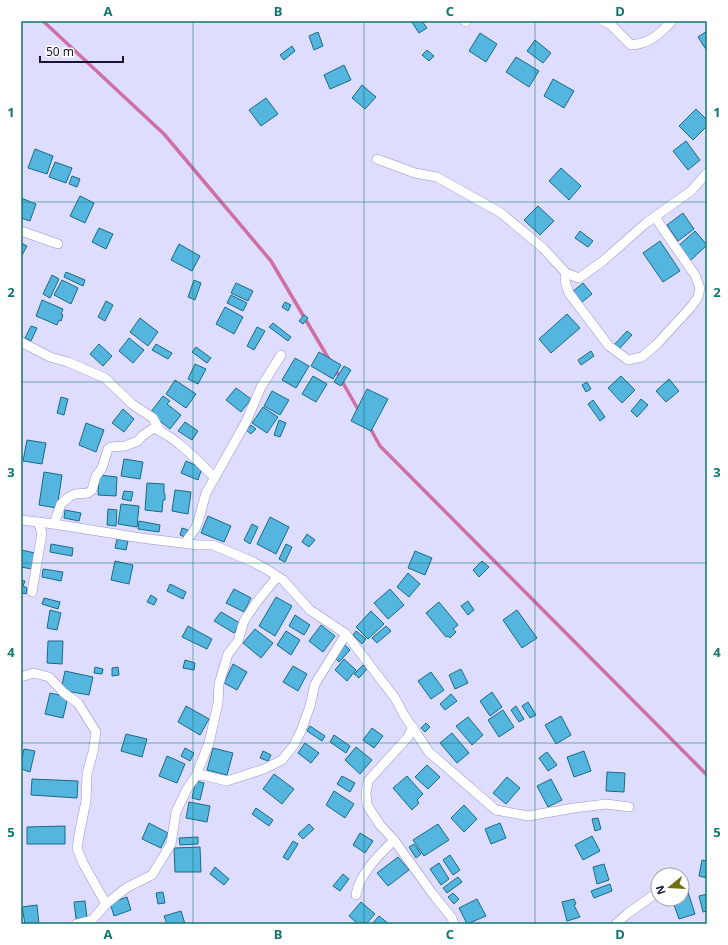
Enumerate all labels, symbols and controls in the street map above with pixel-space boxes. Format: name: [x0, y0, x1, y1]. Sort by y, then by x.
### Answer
text: A: [104, 2, 113, 20]
text: B: [274, 2, 282, 20]
text: C: [446, 2, 454, 20]
text: D: [615, 2, 625, 20]
scale bar: [40, 38, 123, 64]
text: 50 m: [46, 43, 74, 60]
text: 1: [7, 103, 15, 121]
text: 1: [713, 103, 721, 121]
text: 2: [7, 283, 15, 301]
text: 2: [713, 283, 721, 301]
text: 3: [7, 463, 15, 481]
text: 3: [713, 463, 721, 481]
text: 4: [7, 643, 15, 661]
text: 4: [713, 643, 721, 661]
text: 5: [7, 823, 15, 841]
text: 5: [713, 823, 721, 841]
north arrow: [650, 867, 690, 907]
text: N: [651, 884, 669, 897]
text: A: [104, 925, 113, 943]
text: B: [274, 925, 282, 943]
text: C: [446, 925, 454, 943]
text: D: [615, 925, 625, 943]

